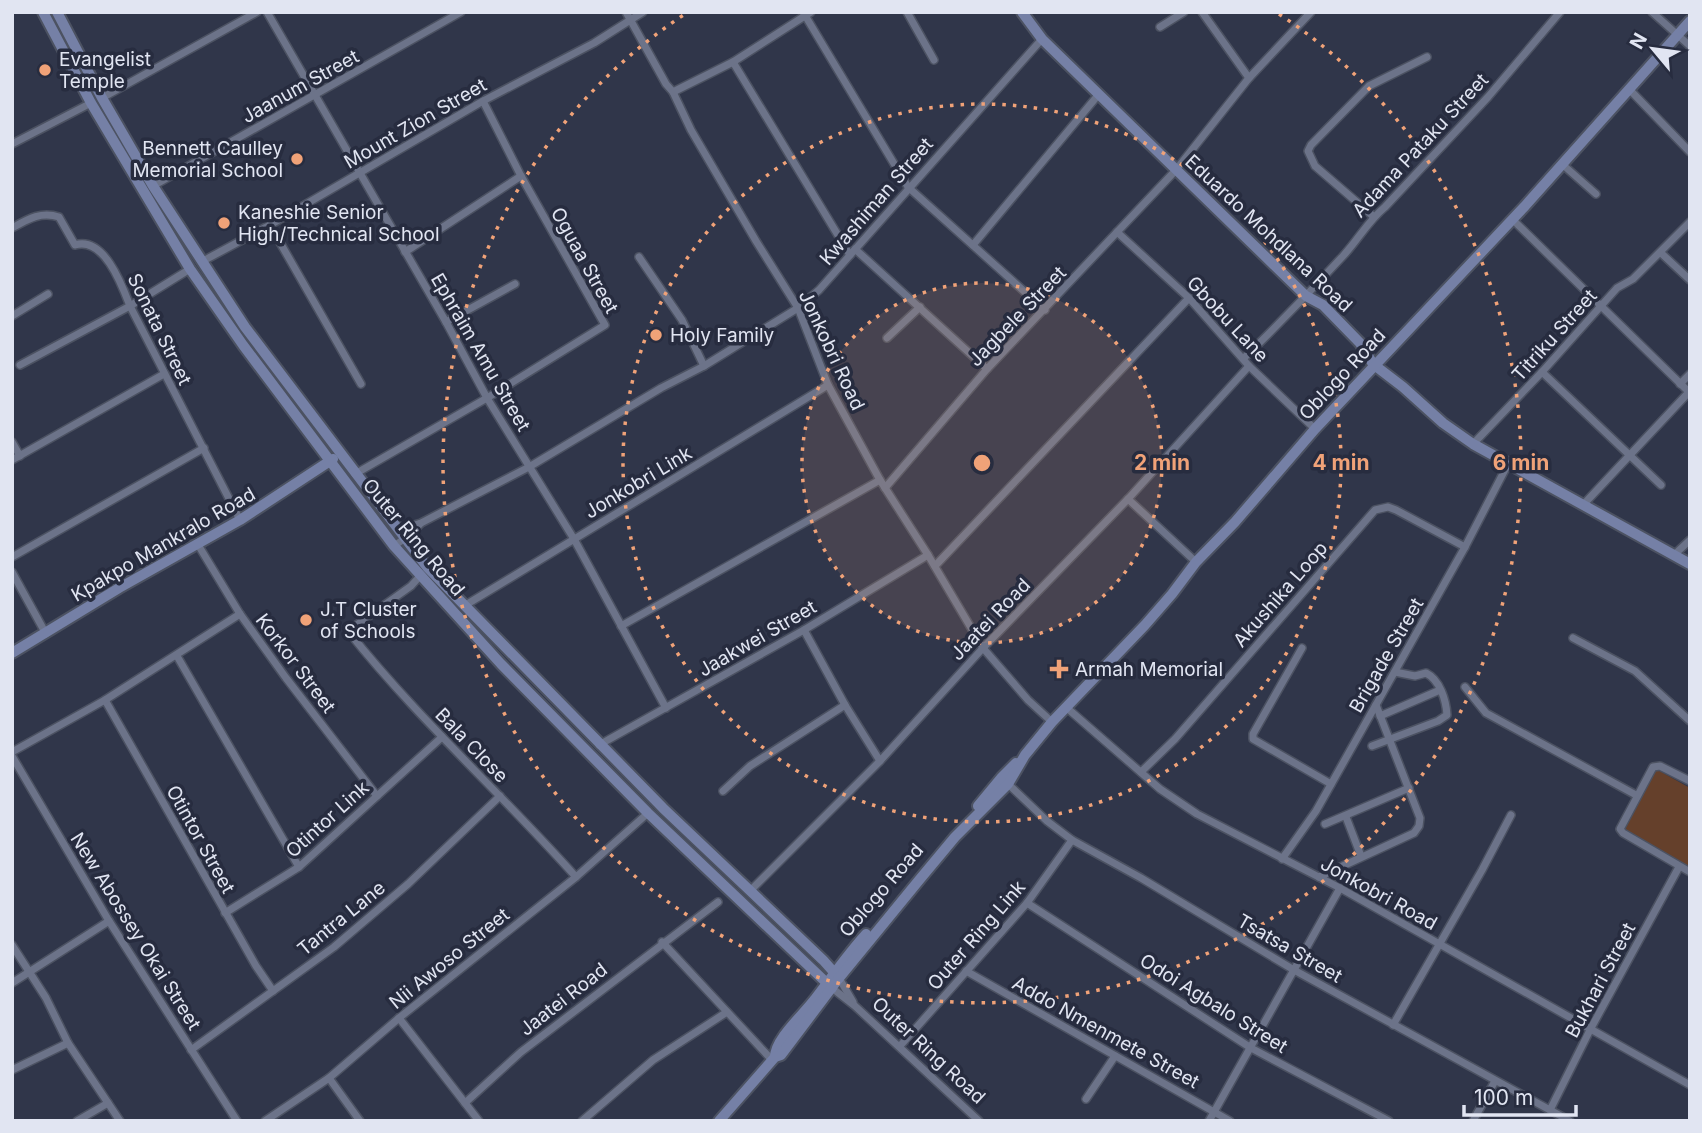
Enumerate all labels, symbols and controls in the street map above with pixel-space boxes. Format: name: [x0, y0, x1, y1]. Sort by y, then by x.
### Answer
north arrow: [1618, 14, 1688, 84]
text: N: [1625, 29, 1652, 53]
street label: Jaanum Street: [238, 45, 363, 128]
place label: Evangelist Temple: [59, 48, 151, 93]
marker: Evangelist Temple: [37, 62, 53, 78]
street label: Adama Pataku Street: [1348, 69, 1493, 222]
street label: Mount Zion Street: [340, 73, 491, 174]
street label: Kwashiman Street: [815, 133, 938, 270]
place label: Bennett Caulley Memorial School: [132, 137, 283, 182]
street label: Eduardo Mohdlana Road: [1180, 150, 1357, 317]
marker: Bennett Caulley Memorial School: [289, 151, 305, 167]
place label: Kaneshie Senior High/Technical School: [238, 201, 440, 246]
street label: Oguaa Street: [546, 203, 623, 317]
marker: Kaneshie Senior High/Technical School: [216, 215, 232, 231]
street label: Jagbele Street: [964, 261, 1071, 371]
street label: Ephraim Amu Street: [426, 269, 535, 435]
street label: Sonata Street: [123, 270, 197, 389]
street label: Gbobu Lane: [1182, 272, 1273, 367]
street label: Titriku Street: [1507, 285, 1602, 386]
street label: Jonkobri Road: [794, 287, 869, 414]
place label: Holy Family: [670, 324, 775, 347]
street label: Oblogo Road: [1294, 324, 1390, 425]
marker: Holy Family: [648, 327, 664, 343]
street label: Jonkobri Link: [581, 441, 696, 523]
text: 2 min: [1134, 450, 1190, 475]
text: 4 min: [1312, 450, 1370, 475]
text: 6 min: [1493, 450, 1549, 475]
centre of rings: [970, 451, 994, 475]
street label: Outer Ring Road: [358, 474, 469, 601]
street label: Kpakpo Mankralo Road: [67, 482, 259, 607]
street label: Akushika Loop: [1228, 537, 1332, 652]
street label: Jaatei Road: [946, 574, 1035, 665]
street label: Brigade Street: [1344, 594, 1429, 717]
street label: Jaakwei Street: [694, 595, 820, 682]
place label: J.T Cluster of Schools: [320, 598, 417, 643]
street label: Korkor Street: [251, 609, 340, 717]
marker: J.T Cluster of Schools: [298, 612, 314, 628]
place label: Armah Memorial: [1075, 658, 1223, 681]
marker: Armah Memorial: [1049, 659, 1069, 679]
street label: Bala Close: [430, 703, 513, 787]
street label: Otintor Link: [281, 776, 374, 863]
street label: Otintor Street: [161, 781, 240, 897]
street label: New Abossey Okai Street: [65, 828, 206, 1034]
street label: Oblogo Road: [835, 839, 928, 942]
street label: Jonkobri Road: [1316, 852, 1441, 935]
street label: Outer Ring Link: [923, 875, 1031, 995]
street label: Tantra Lane: [293, 876, 390, 961]
street label: Nii Awoso Street: [385, 903, 514, 1014]
street label: Tsatsa Street: [1233, 909, 1346, 988]
street label: Bukhari Street: [1560, 919, 1640, 1042]
street label: Odoi Agbalo Street: [1136, 949, 1292, 1058]
street label: Jaatei Road: [515, 958, 612, 1041]
street label: Addo Nmenmete Street: [1008, 971, 1203, 1093]
street label: Outer Ring Road: [867, 992, 990, 1109]
scale bar: [1464, 1074, 1576, 1118]
text: 100 m: [1474, 1085, 1533, 1110]

